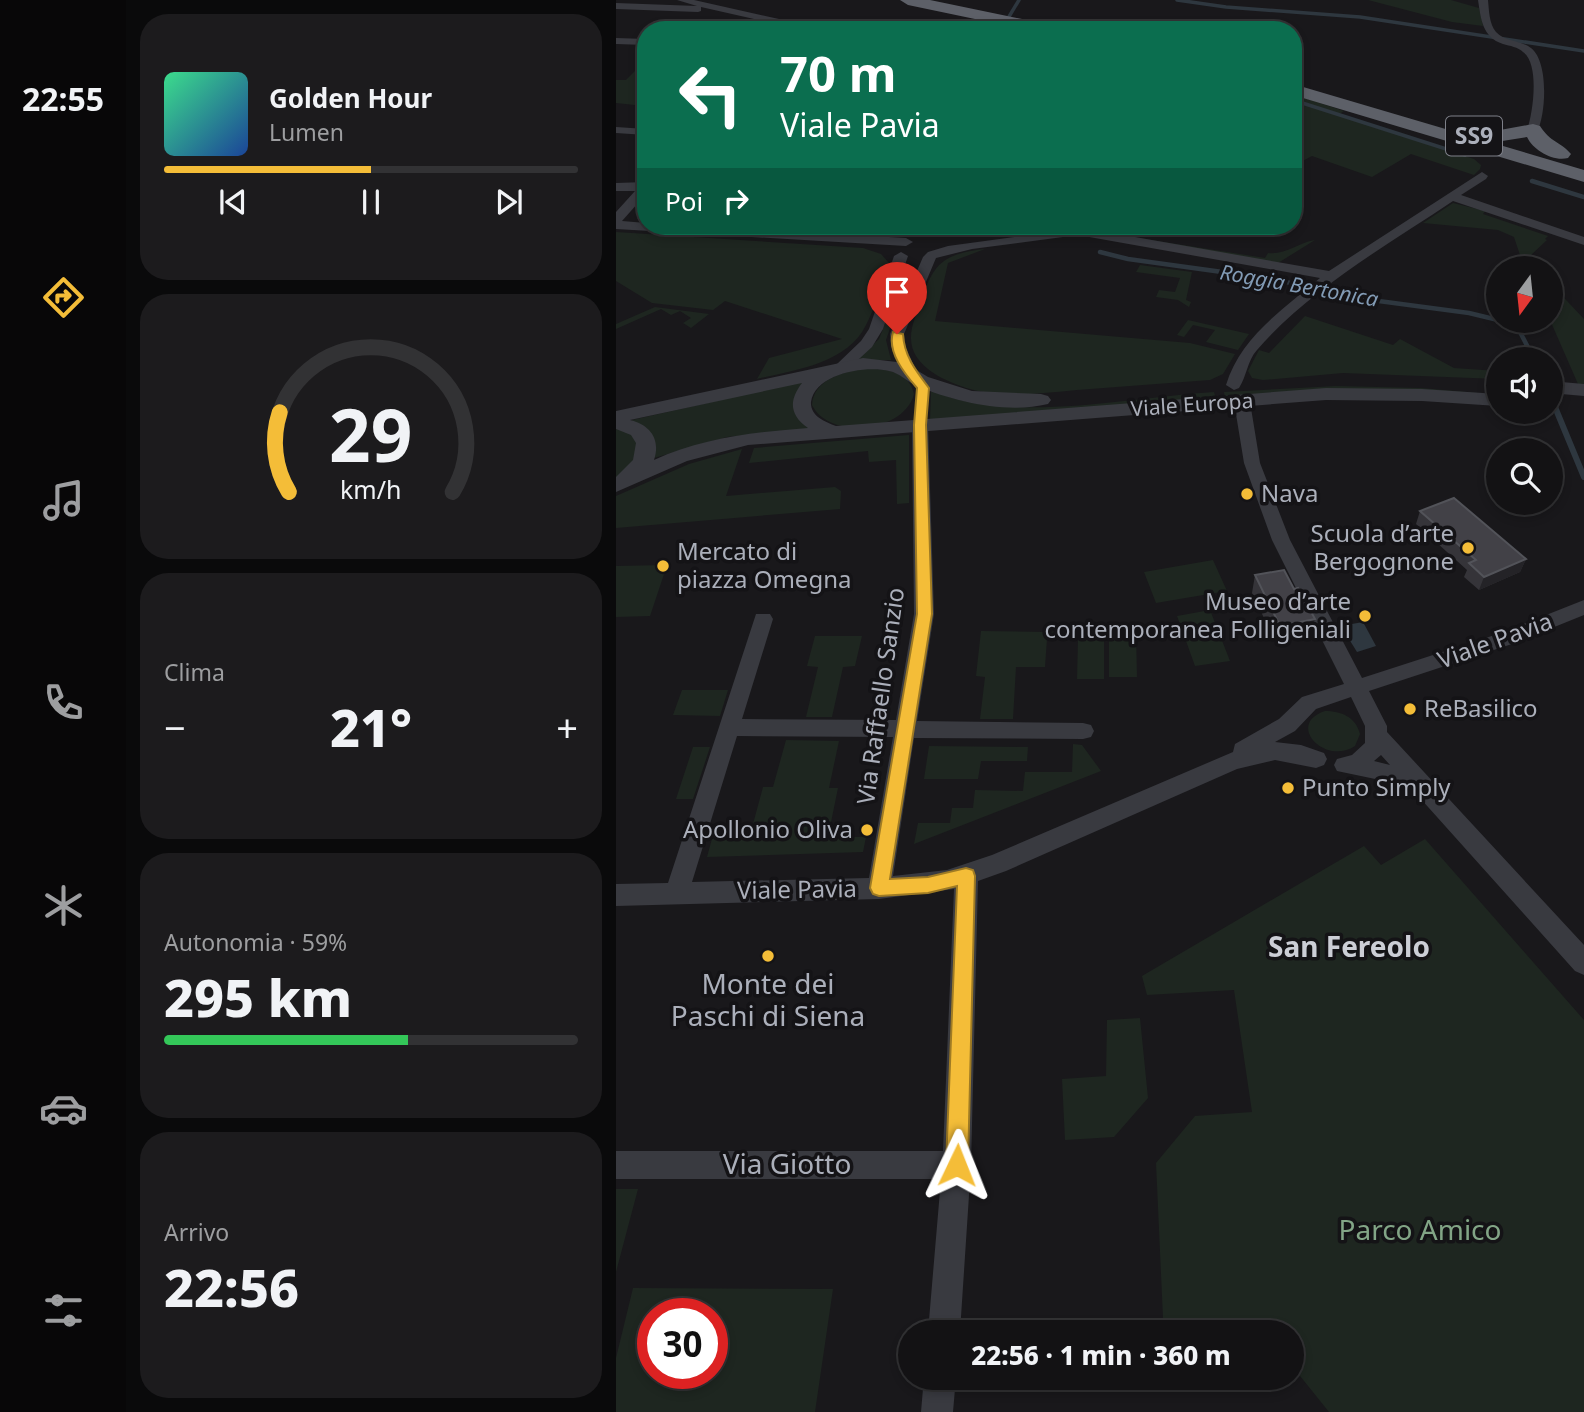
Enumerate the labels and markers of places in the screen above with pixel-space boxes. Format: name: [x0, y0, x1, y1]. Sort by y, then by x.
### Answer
pin: [867, 262, 927, 334]
place label: Nava: [1261, 476, 1318, 509]
marker: Nava: [1239, 486, 1255, 502]
place label: Scuola d’arte Bergognone: [1310, 516, 1454, 577]
place label: Mercato di piazza Omegna: [677, 534, 851, 595]
marker: Scuola d’arte Bergognone: [1460, 540, 1476, 556]
marker: Mercato di piazza Omegna: [655, 558, 671, 574]
place label: Museo d’arte contemporanea Folligeniali: [1045, 584, 1351, 645]
marker: Museo d’arte contemporanea Folligeniali: [1357, 608, 1373, 624]
place label: ReBasilico: [1424, 691, 1538, 724]
marker: ReBasilico: [1402, 701, 1418, 717]
place label: Punto Simply: [1302, 770, 1451, 803]
marker: Punto Simply: [1280, 780, 1296, 796]
place label: Apollonio Oliva: [683, 812, 853, 845]
marker: Apollonio Oliva: [859, 822, 875, 838]
marker: Monte dei Paschi di Siena: [760, 948, 776, 964]
place label: Monte dei Paschi di Siena: [671, 964, 865, 1034]

